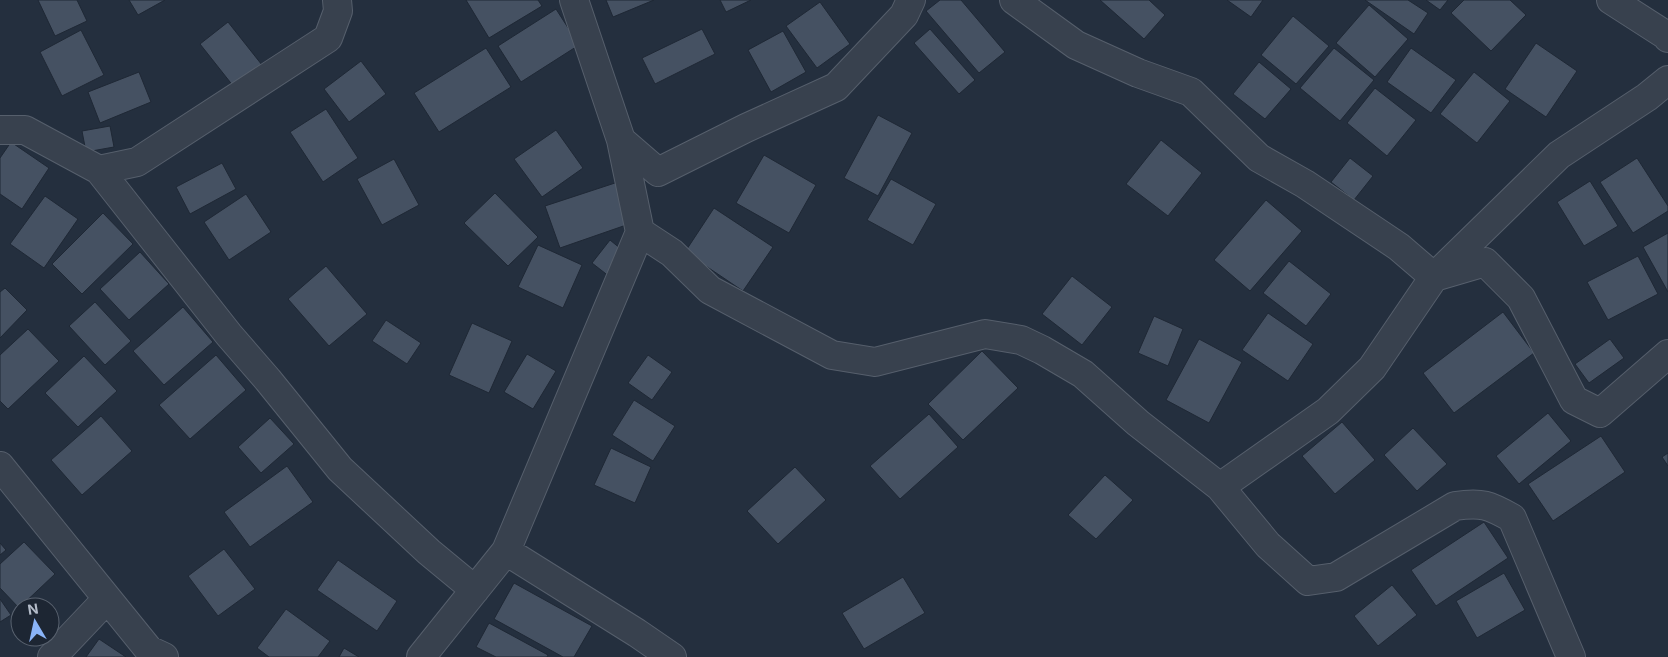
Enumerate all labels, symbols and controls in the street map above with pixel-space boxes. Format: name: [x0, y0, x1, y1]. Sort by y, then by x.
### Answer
north arrow: [10, 597, 60, 647]
text: N: [26, 599, 39, 618]

